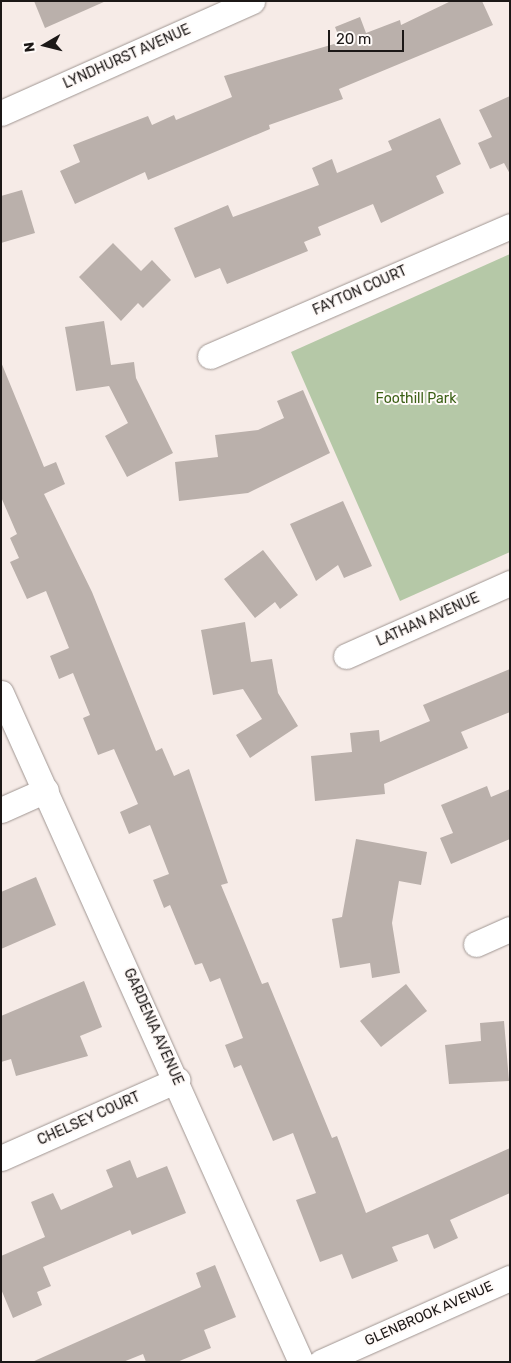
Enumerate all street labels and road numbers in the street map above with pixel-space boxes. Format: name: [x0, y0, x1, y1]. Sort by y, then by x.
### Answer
street label: LYNDHURST AVENUE: [60, 21, 194, 93]
street label: FAYTON COURT: [310, 263, 410, 319]
street label: LATHAN AVENUE: [374, 590, 482, 650]
street label: GARDENIA AVENUE: [120, 966, 186, 1088]
street label: CHELSEY COURT: [35, 1089, 143, 1149]
street label: GLENBROOK AVENUE: [362, 1278, 496, 1350]

